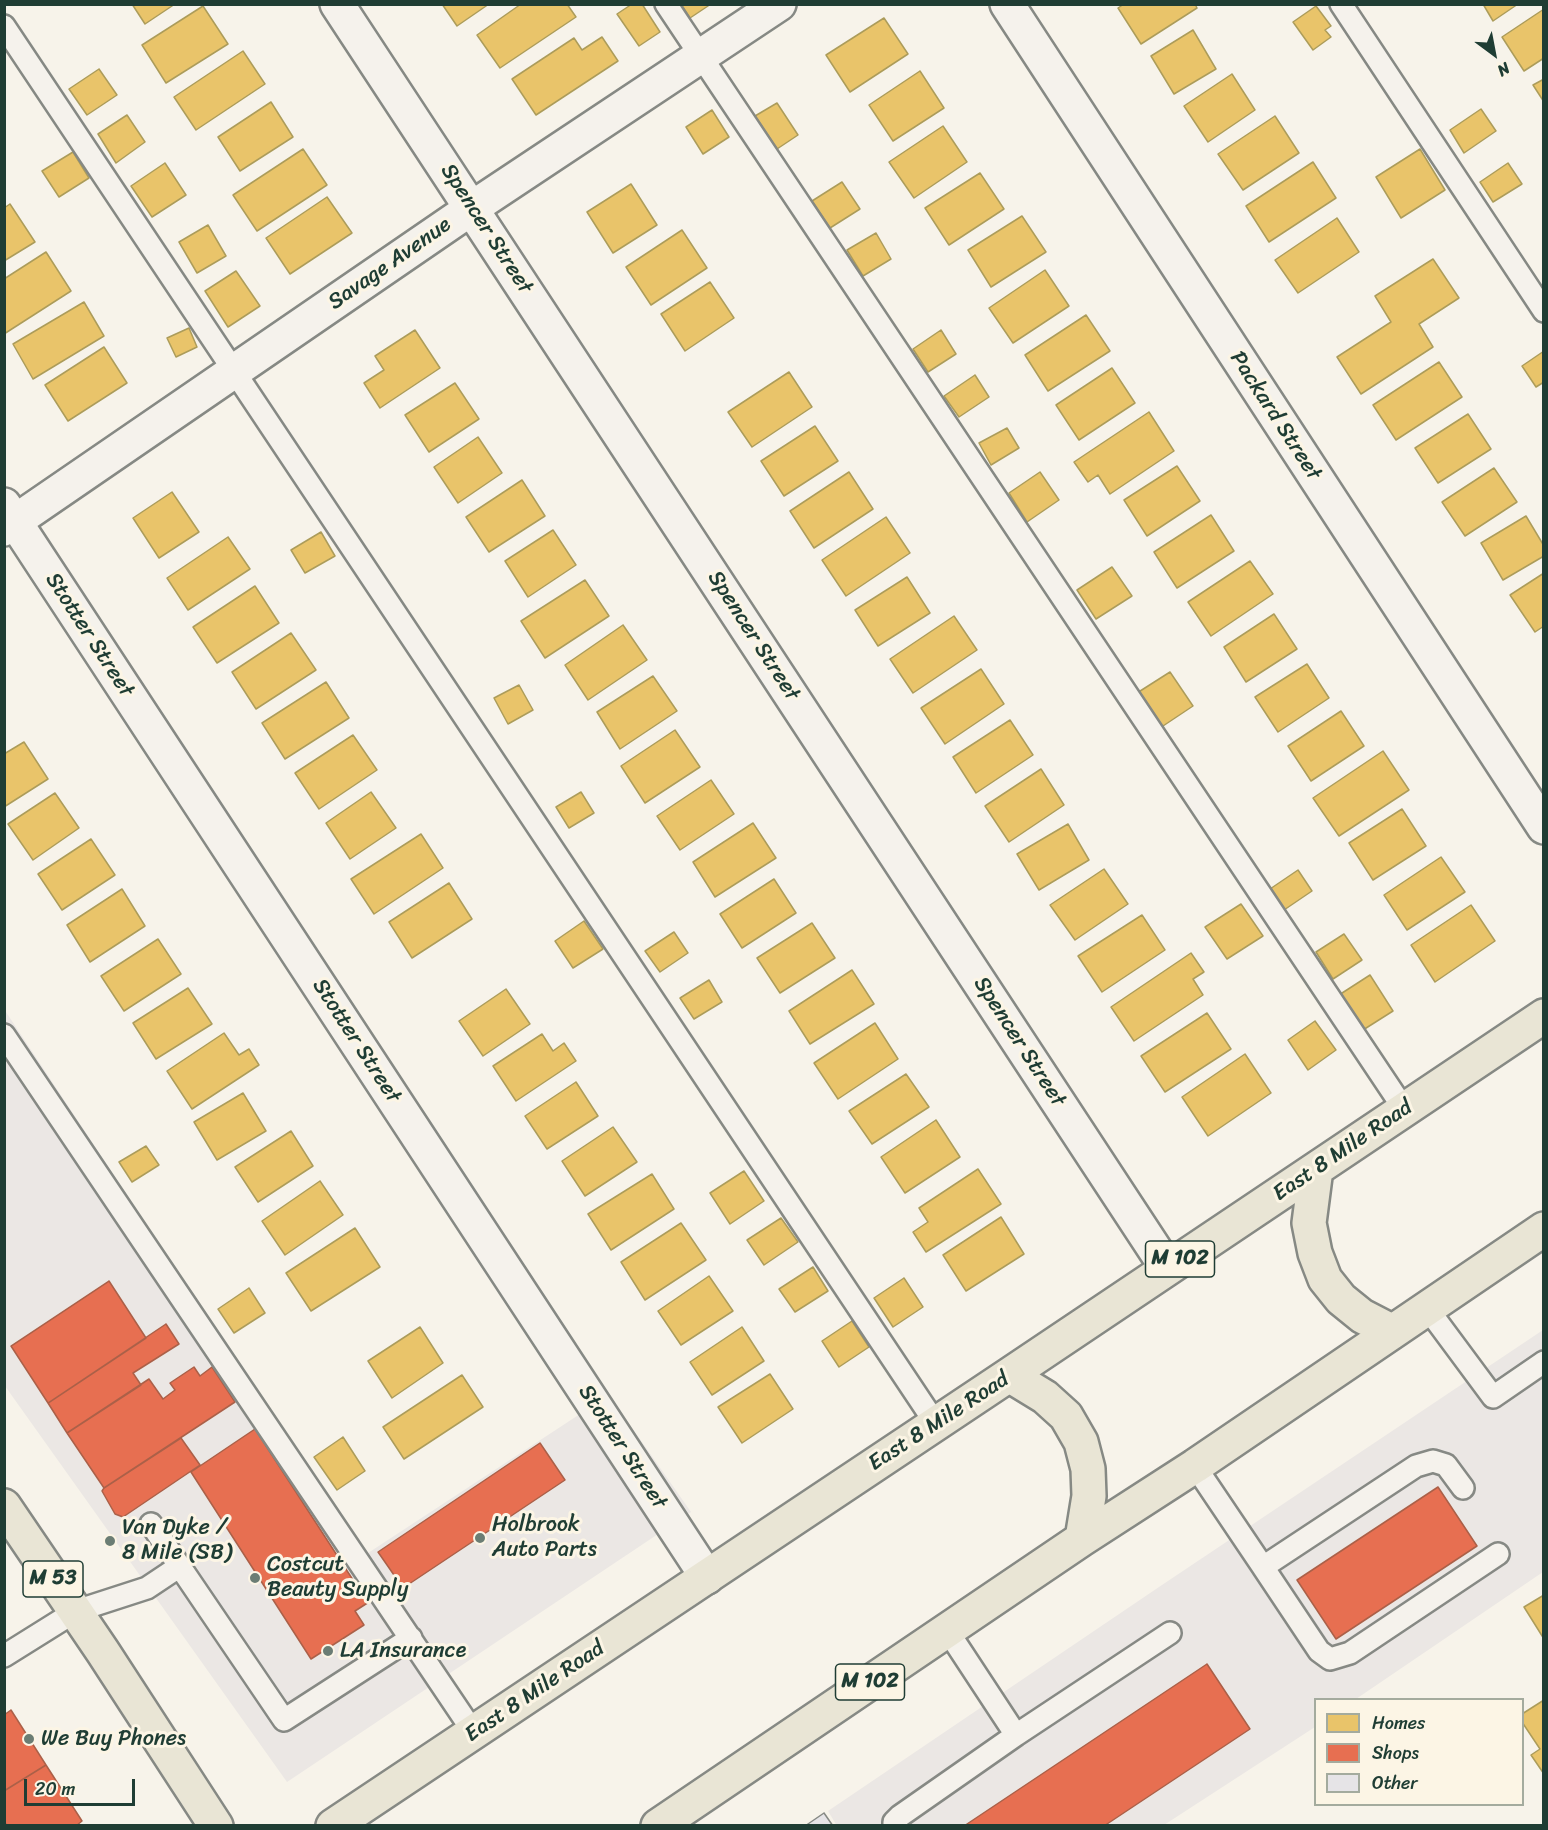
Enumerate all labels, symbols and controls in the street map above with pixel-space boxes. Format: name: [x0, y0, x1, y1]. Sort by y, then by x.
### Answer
north arrow: [1464, 24, 1524, 84]
text: N: [1491, 54, 1516, 85]
street label: Spencer Street: [434, 159, 538, 299]
street label: Savage Avenue: [324, 212, 456, 316]
street label: Packard Street: [1224, 347, 1326, 485]
street label: Spencer Street: [701, 566, 805, 706]
street label: Stotter Street: [39, 568, 139, 702]
street label: Spencer Street: [967, 972, 1071, 1112]
street label: Stotter Street: [306, 974, 406, 1108]
street label: East 8 Mile Road: [1268, 1095, 1418, 1207]
road number: M 102: [1146, 1241, 1214, 1277]
street label: East 8 Mile Road: [864, 1367, 1014, 1477]
street label: Stotter Street: [572, 1380, 672, 1514]
place label: Holbrook Auto Parts: [492, 1512, 597, 1564]
place label: Van Dyke / 8 Mile (SB): [122, 1515, 232, 1566]
marker: Holbrook Auto Parts: [473, 1531, 487, 1545]
marker: Van Dyke / 8 Mile (SB): [103, 1534, 117, 1548]
place label: Costcut Beauty Supply: [267, 1552, 408, 1604]
road number: M 53: [23, 1561, 83, 1597]
marker: Costcut Beauty Supply: [248, 1571, 262, 1585]
street label: East 8 Mile Road: [460, 1636, 610, 1748]
place label: LA Insurance: [340, 1638, 466, 1664]
marker: LA Insurance: [321, 1644, 335, 1658]
road number: M 102: [836, 1664, 904, 1700]
legend: [1314, 1698, 1524, 1806]
text: Homes: [1372, 1707, 1425, 1739]
place label: We Buy Phones: [41, 1726, 186, 1752]
marker: We Buy Phones: [22, 1732, 36, 1746]
text: Shops: [1372, 1737, 1419, 1769]
scale bar: [27, 1767, 138, 1805]
text: Other: [1372, 1767, 1418, 1799]
text: 20 m: [35, 1773, 75, 1805]

